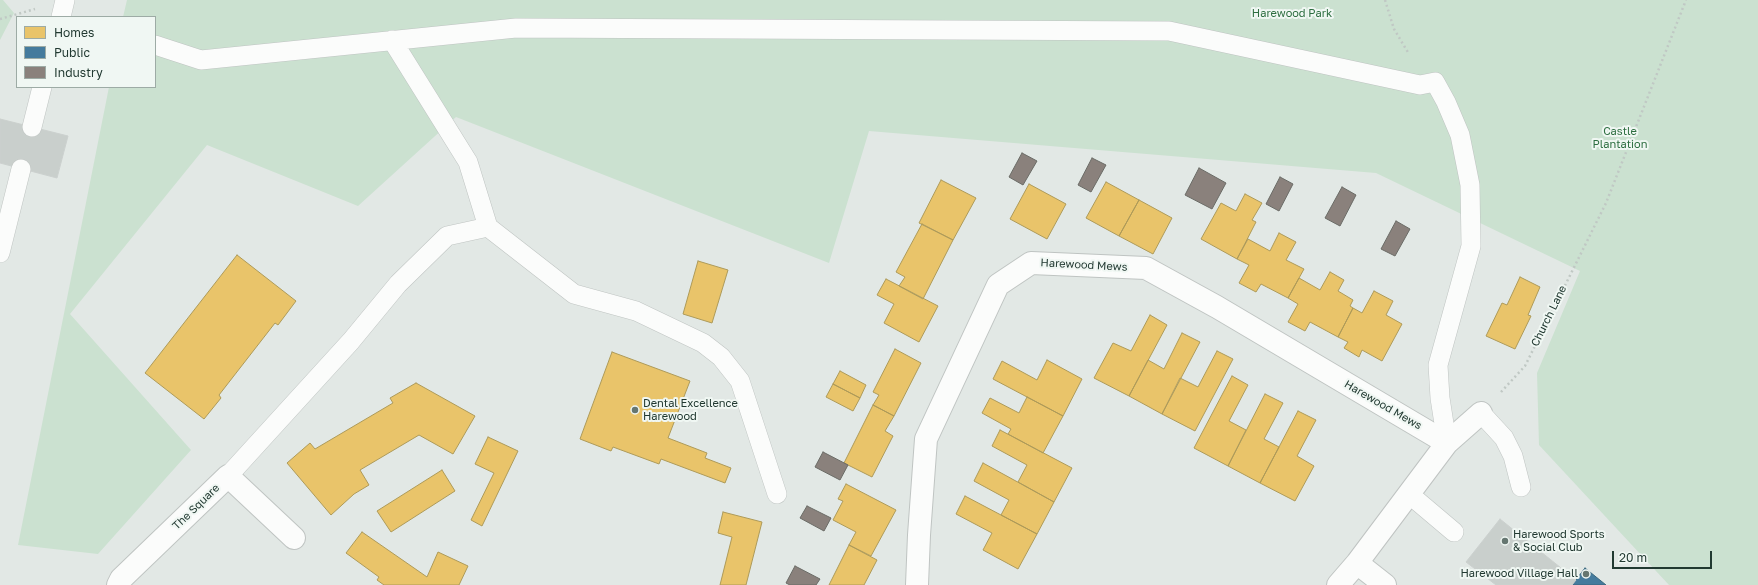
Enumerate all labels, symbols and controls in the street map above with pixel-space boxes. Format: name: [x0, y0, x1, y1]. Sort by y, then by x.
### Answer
park label: Harewood Park: [1252, 7, 1332, 21]
legend: [16, 16, 156, 88]
text: Homes: [54, 25, 94, 40]
text: Public: [54, 45, 90, 60]
text: Industry: [54, 65, 103, 80]
park label: Castle Plantation: [1593, 125, 1647, 151]
street label: Harewood Mews: [1040, 256, 1128, 274]
street label: Church Lane: [1529, 283, 1569, 349]
street label: Harewood Mews: [1342, 378, 1424, 432]
place label: Dental Excellence Harewood: [643, 397, 738, 423]
marker: Dental Excellence Harewood: [630, 405, 640, 415]
street label: The Square: [170, 481, 222, 533]
place label: Harewood Sports & Social Club: [1513, 528, 1605, 554]
marker: Harewood Sports & Social Club: [1500, 536, 1510, 546]
scale bar: [1614, 543, 1714, 569]
text: 20 m: [1619, 550, 1647, 565]
place label: Harewood Village Hall: [1460, 567, 1578, 581]
marker: Harewood Village Hall: [1581, 569, 1591, 579]

